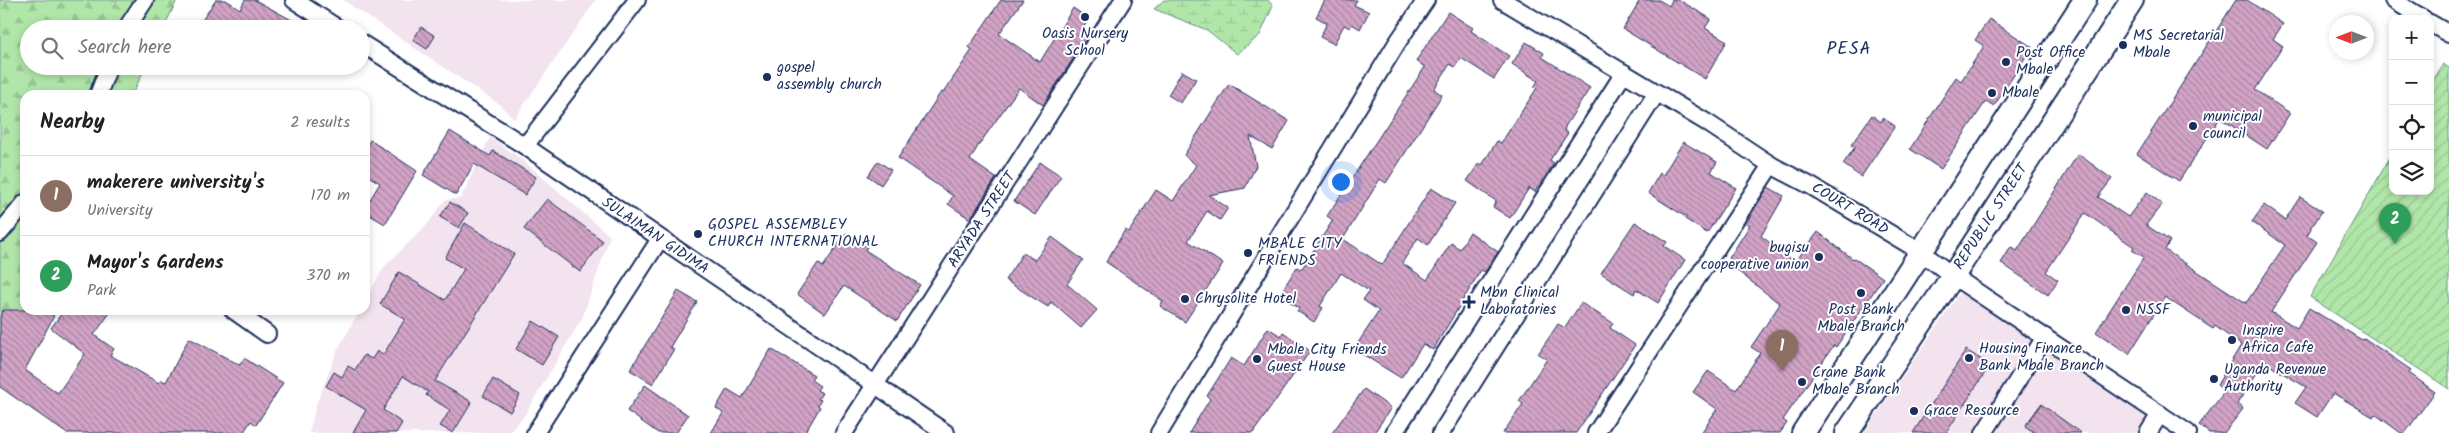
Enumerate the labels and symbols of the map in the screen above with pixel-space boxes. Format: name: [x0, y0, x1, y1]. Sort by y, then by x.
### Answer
marker: Oasis Nursery School: [1079, 11, 1091, 23]
north arrow: [2329, 15, 2374, 60]
place label: Oasis Nursery School: [1042, 22, 1129, 63]
place label: MS Secretarial Mbale: [2133, 24, 2224, 65]
district label: PESA: [1827, 35, 1871, 64]
marker: MS Secretarial Mbale: [2117, 39, 2129, 51]
place label: Post Office Mbale: [2016, 41, 2086, 82]
place label: gospel assembly church: [776, 56, 882, 97]
marker: Post Office Mbale: [2000, 56, 2012, 68]
marker: gospel assembly church: [761, 71, 773, 83]
place label: Mbale: [2002, 81, 2039, 105]
marker: Mbale: [1986, 87, 1998, 99]
place label: municipal council: [2203, 105, 2262, 146]
marker: municipal council: [2187, 120, 2199, 132]
street label: REPUBLIC STREET: [1948, 157, 2035, 275]
street label: ARYADA STREET: [942, 165, 1023, 273]
your location: [1328, 169, 1354, 195]
street label: COURT ROAD: [1807, 176, 1894, 242]
street label: SULAIMAN GIDIMA: [596, 191, 714, 281]
pin: 2: [2379, 203, 2411, 244]
place label: GOSPEL ASSEMBLEY CHURCH INTERNATIONAL: [708, 213, 879, 254]
marker: GOSPEL ASSEMBLEY CHURCH INTERNATIONAL: [692, 228, 704, 240]
place label: MBALE CITY FRIENDS: [1258, 232, 1343, 273]
place label: bugisu cooperative union: [1701, 236, 1809, 277]
marker: MBALE CITY FRIENDS: [1242, 247, 1254, 259]
marker: bugisu cooperative union: [1813, 251, 1825, 263]
place label: Mbn Clinical Laboratories: [1480, 281, 1559, 322]
place label: Chrysolite Hotel: [1195, 287, 1296, 311]
marker: Post Bank Mbale Branch: [1855, 287, 1867, 299]
marker: Chrysolite Hotel: [1179, 293, 1191, 305]
marker: Mbn Clinical Laboratories: [1462, 295, 1476, 309]
place label: Post Bank Mbale Branch: [1817, 298, 1905, 339]
place label: NSSF: [2136, 298, 2171, 322]
marker: NSSF: [2120, 304, 2132, 316]
place label: Inspire Africa Cafe: [2242, 319, 2314, 360]
pin: 1: [1766, 330, 1798, 371]
marker: Inspire Africa Cafe: [2226, 334, 2238, 346]
place label: Housing Finance Bank Mbale Branch: [1979, 337, 2104, 378]
place label: Mbale City Friends Guest House: [1267, 338, 1387, 379]
marker: Housing Finance Bank Mbale Branch: [1963, 352, 1975, 364]
marker: Mbale City Friends Guest House: [1251, 353, 1263, 365]
place label: Uganda Revenue Authority: [2224, 358, 2326, 399]
place label: Crane Bank Mbale Branch: [1812, 361, 1899, 402]
marker: Uganda Revenue Authority: [2208, 373, 2220, 385]
marker: Crane Bank Mbale Branch: [1796, 376, 1808, 388]
place label: Grace Resource: [1924, 399, 2019, 423]
marker: Grace Resource: [1908, 405, 1920, 417]

